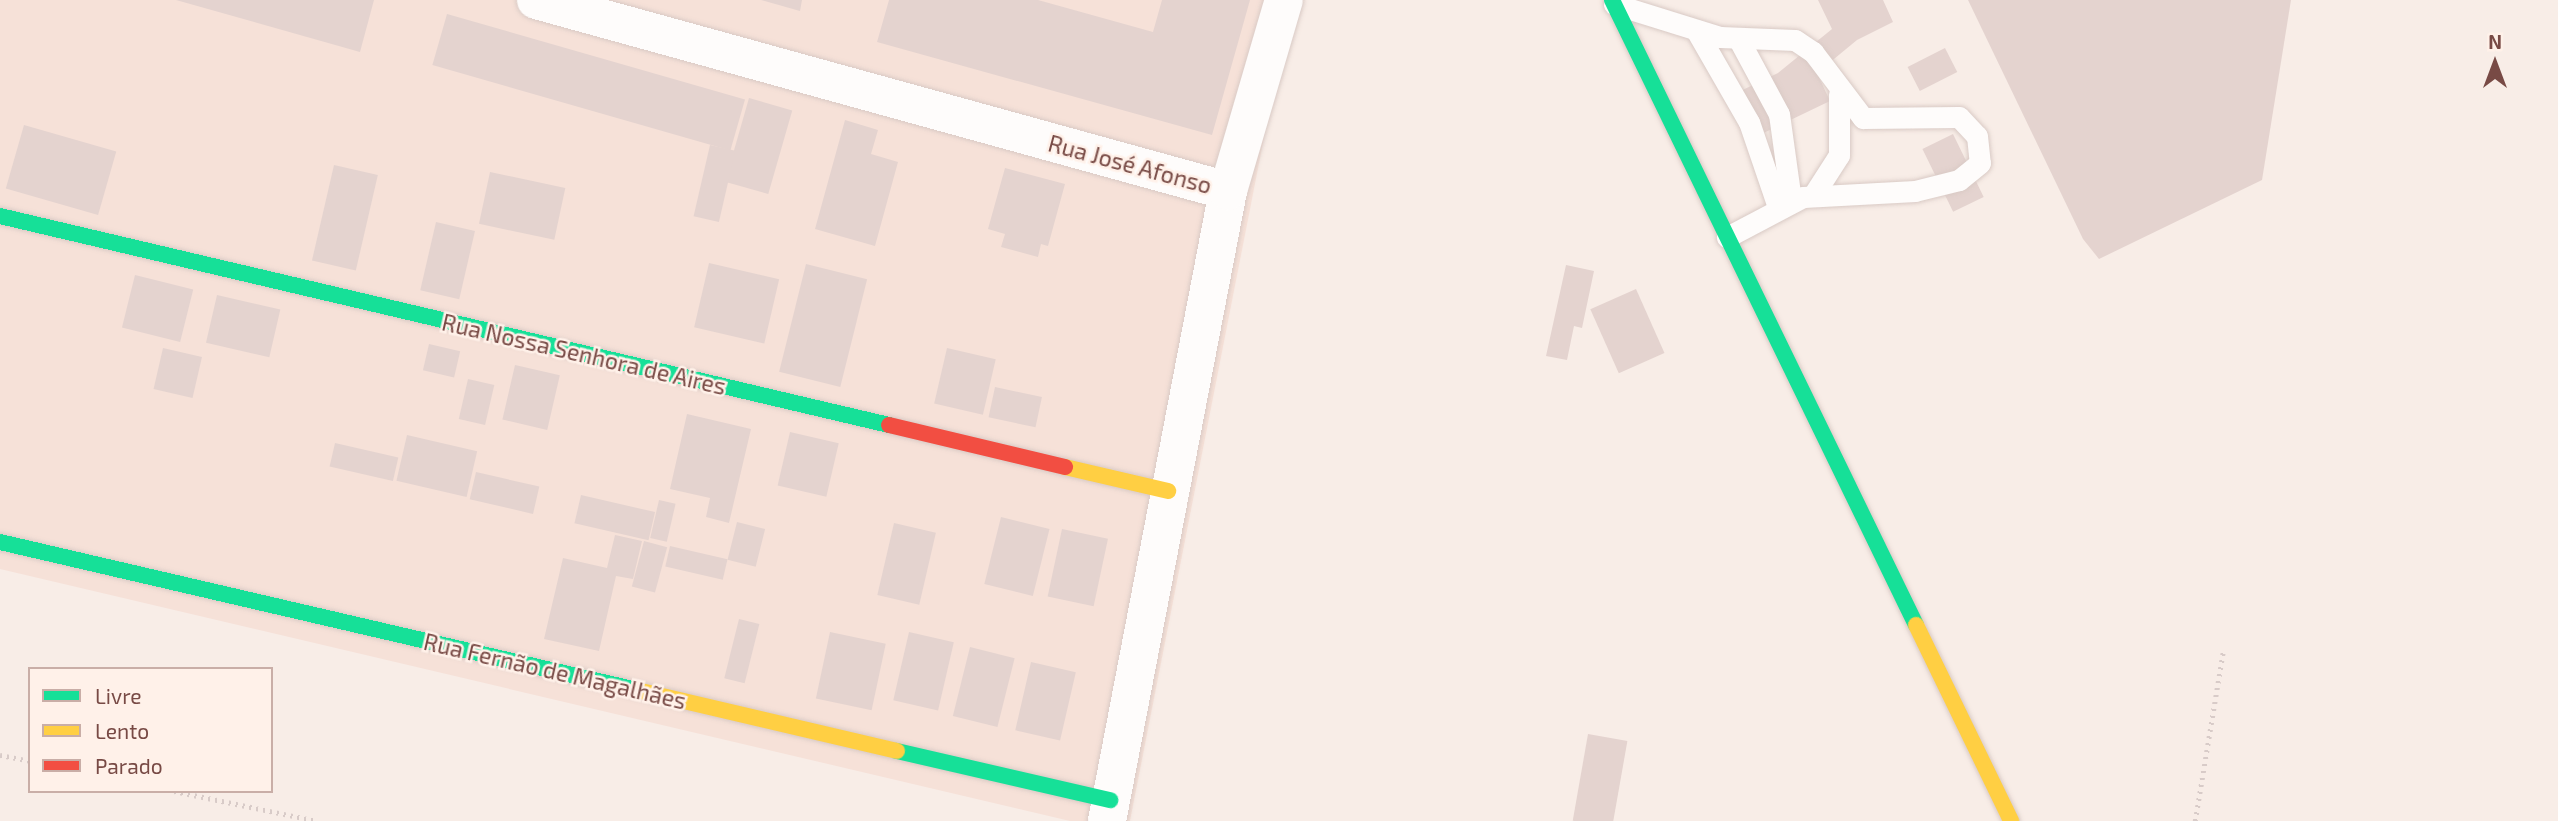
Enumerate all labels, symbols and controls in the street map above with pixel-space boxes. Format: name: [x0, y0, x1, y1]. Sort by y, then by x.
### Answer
north arrow: [2460, 28, 2530, 98]
text: N: [2488, 30, 2502, 53]
street label: Rua José Afonso: [1045, 129, 1215, 199]
street label: Rua Nossa Senhora de Aires: [439, 308, 729, 400]
street label: Rua Fernão de Magalhães: [421, 627, 689, 715]
legend: [28, 667, 273, 793]
text: Livre: [95, 683, 142, 708]
text: Lento: [95, 718, 149, 743]
text: Parado: [95, 753, 163, 778]

